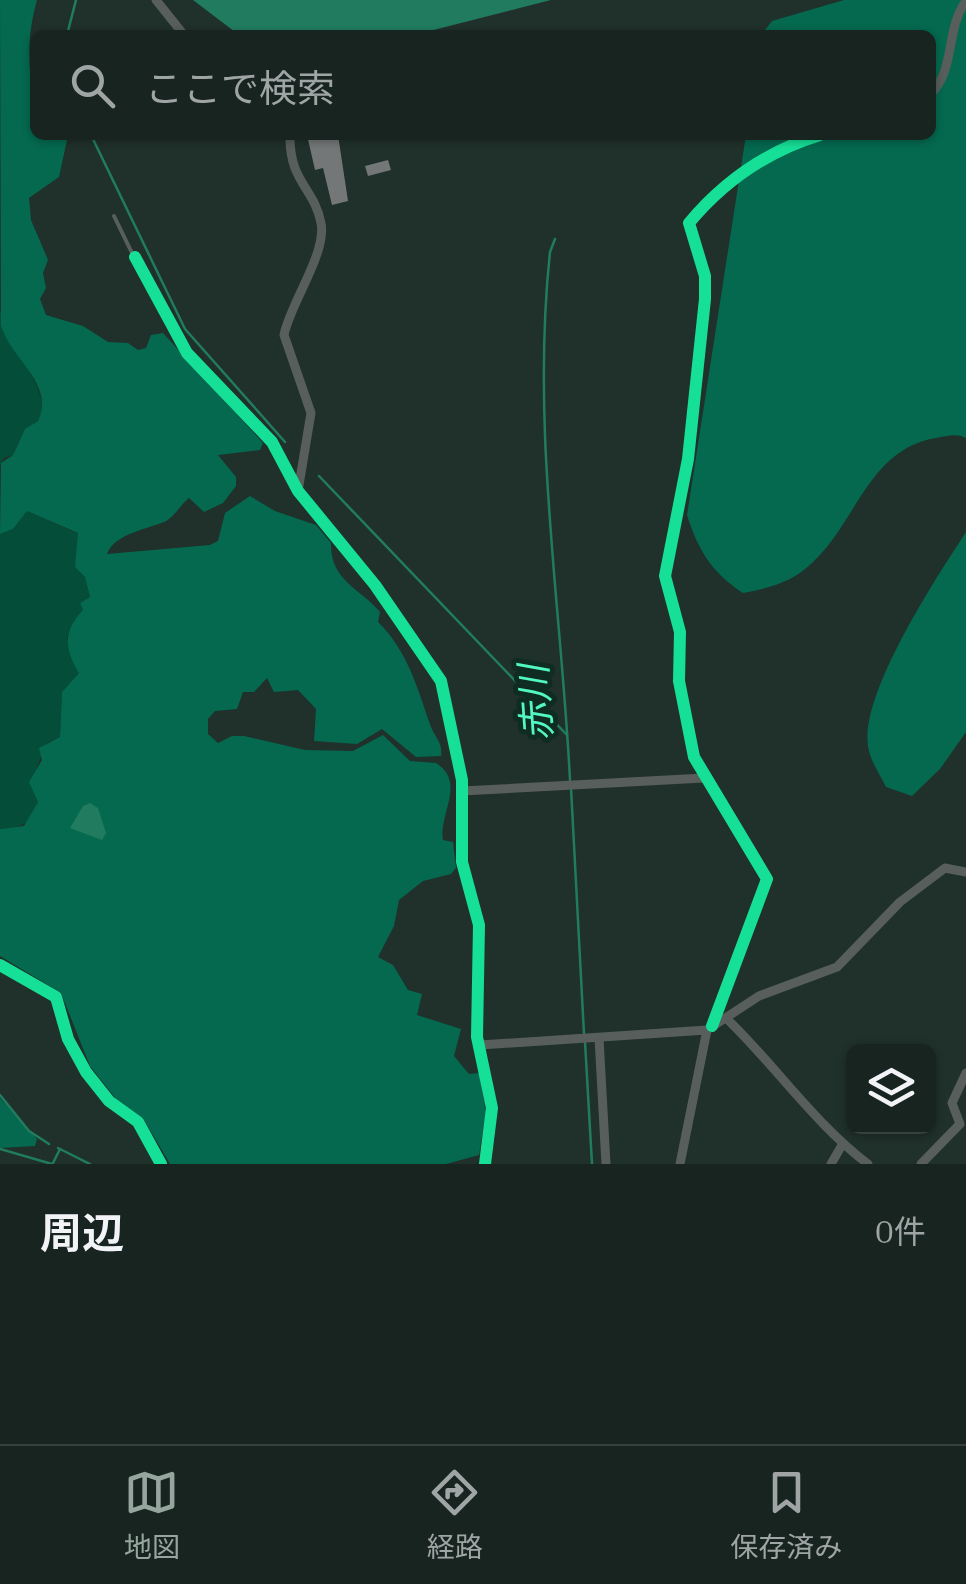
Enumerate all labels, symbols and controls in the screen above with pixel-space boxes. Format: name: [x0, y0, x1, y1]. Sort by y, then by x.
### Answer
search box: [30, 30, 936, 140]
icon: search: [65, 58, 120, 113]
text: ここで検索: [145, 63, 335, 112]
water label: 赤川: [507, 660, 562, 743]
map controls: [846, 1044, 936, 1134]
button: layers: [846, 1044, 936, 1134]
text: 周辺: [40, 1205, 124, 1260]
text: 0件: [875, 1210, 926, 1252]
tab: 地図: [124, 1465, 180, 1565]
tab: 経路: [427, 1465, 483, 1565]
tab: 保存済み: [730, 1465, 842, 1565]

